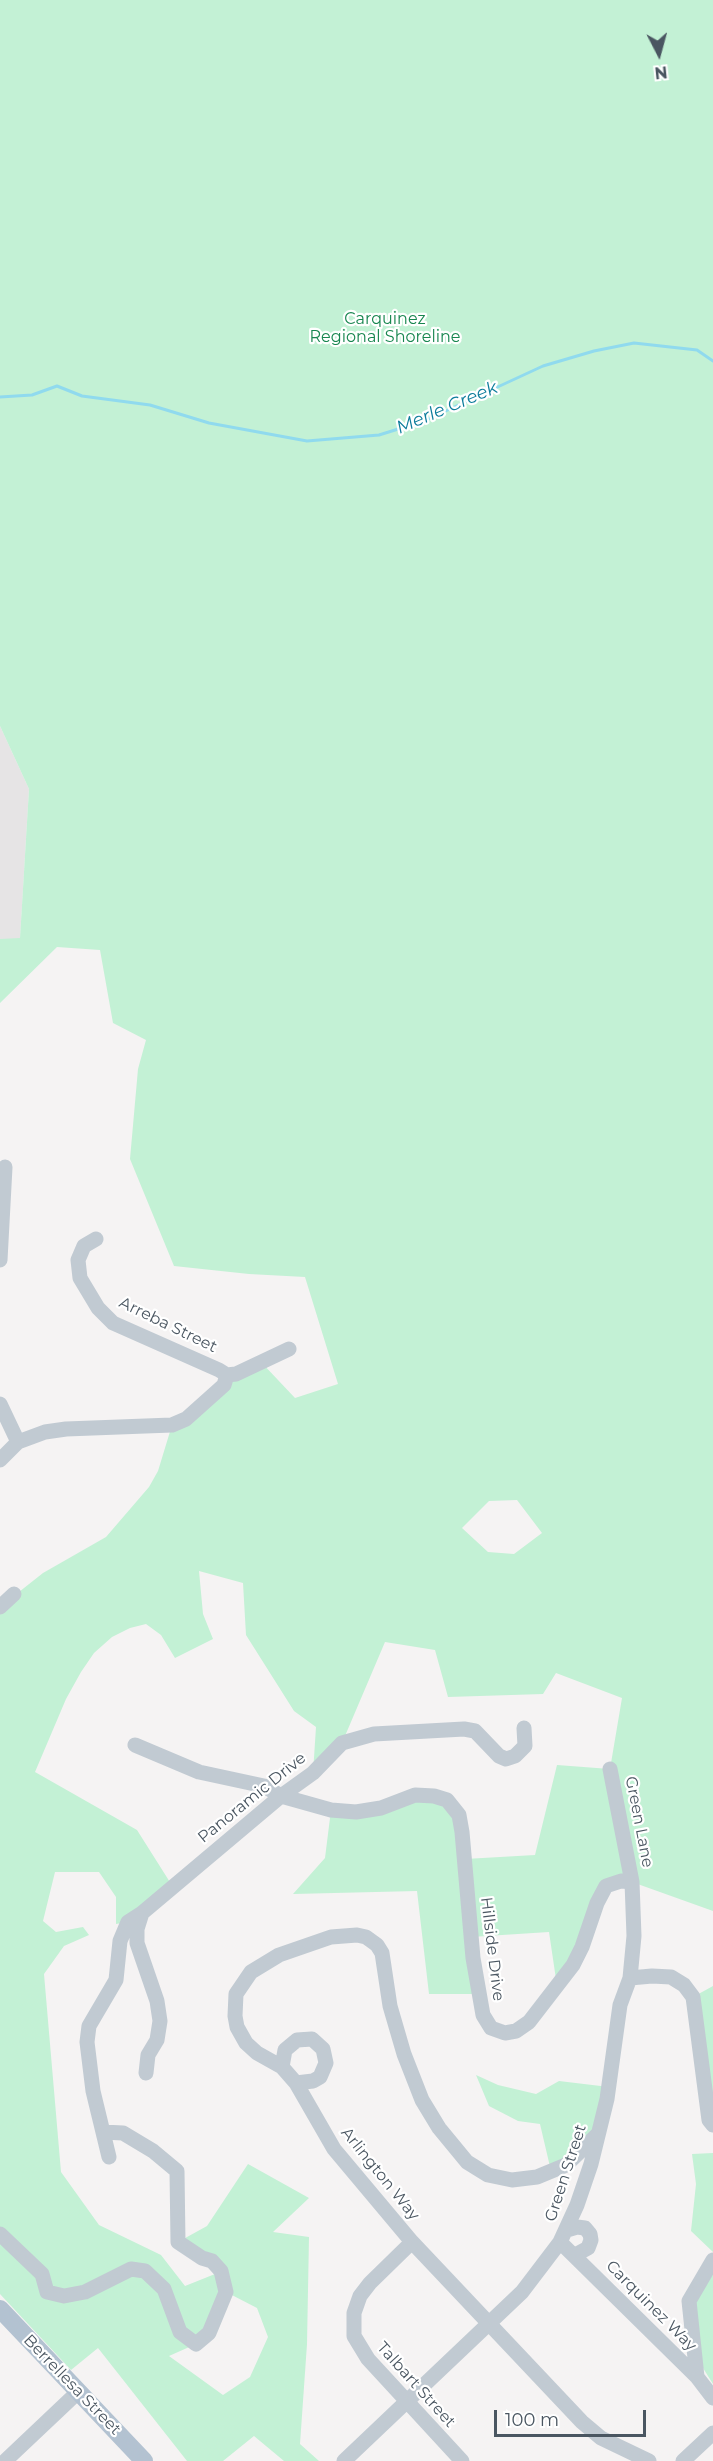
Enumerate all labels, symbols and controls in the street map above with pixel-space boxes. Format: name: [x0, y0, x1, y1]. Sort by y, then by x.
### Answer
north arrow: [629, 24, 689, 84]
text: N: [654, 62, 668, 83]
park label: Carquinez Regional Shoreline: [310, 309, 460, 347]
water label: Merle Creek: [393, 377, 501, 439]
street label: Arreba Street: [116, 1293, 220, 1357]
street label: Panoramic Drive: [194, 1749, 310, 1847]
street label: Green Lane: [621, 1775, 657, 1869]
street label: Hillside Drive: [476, 1896, 508, 2002]
street label: Green Street: [541, 2122, 591, 2224]
street label: Arlington Way: [337, 2124, 423, 2224]
street label: Carquinez Way: [602, 2257, 700, 2355]
street label: Berrellesa Street: [19, 2331, 125, 2439]
street label: Talbart Street: [373, 2338, 459, 2432]
scale bar: [497, 2398, 648, 2436]
text: 100 m: [505, 2409, 559, 2431]

